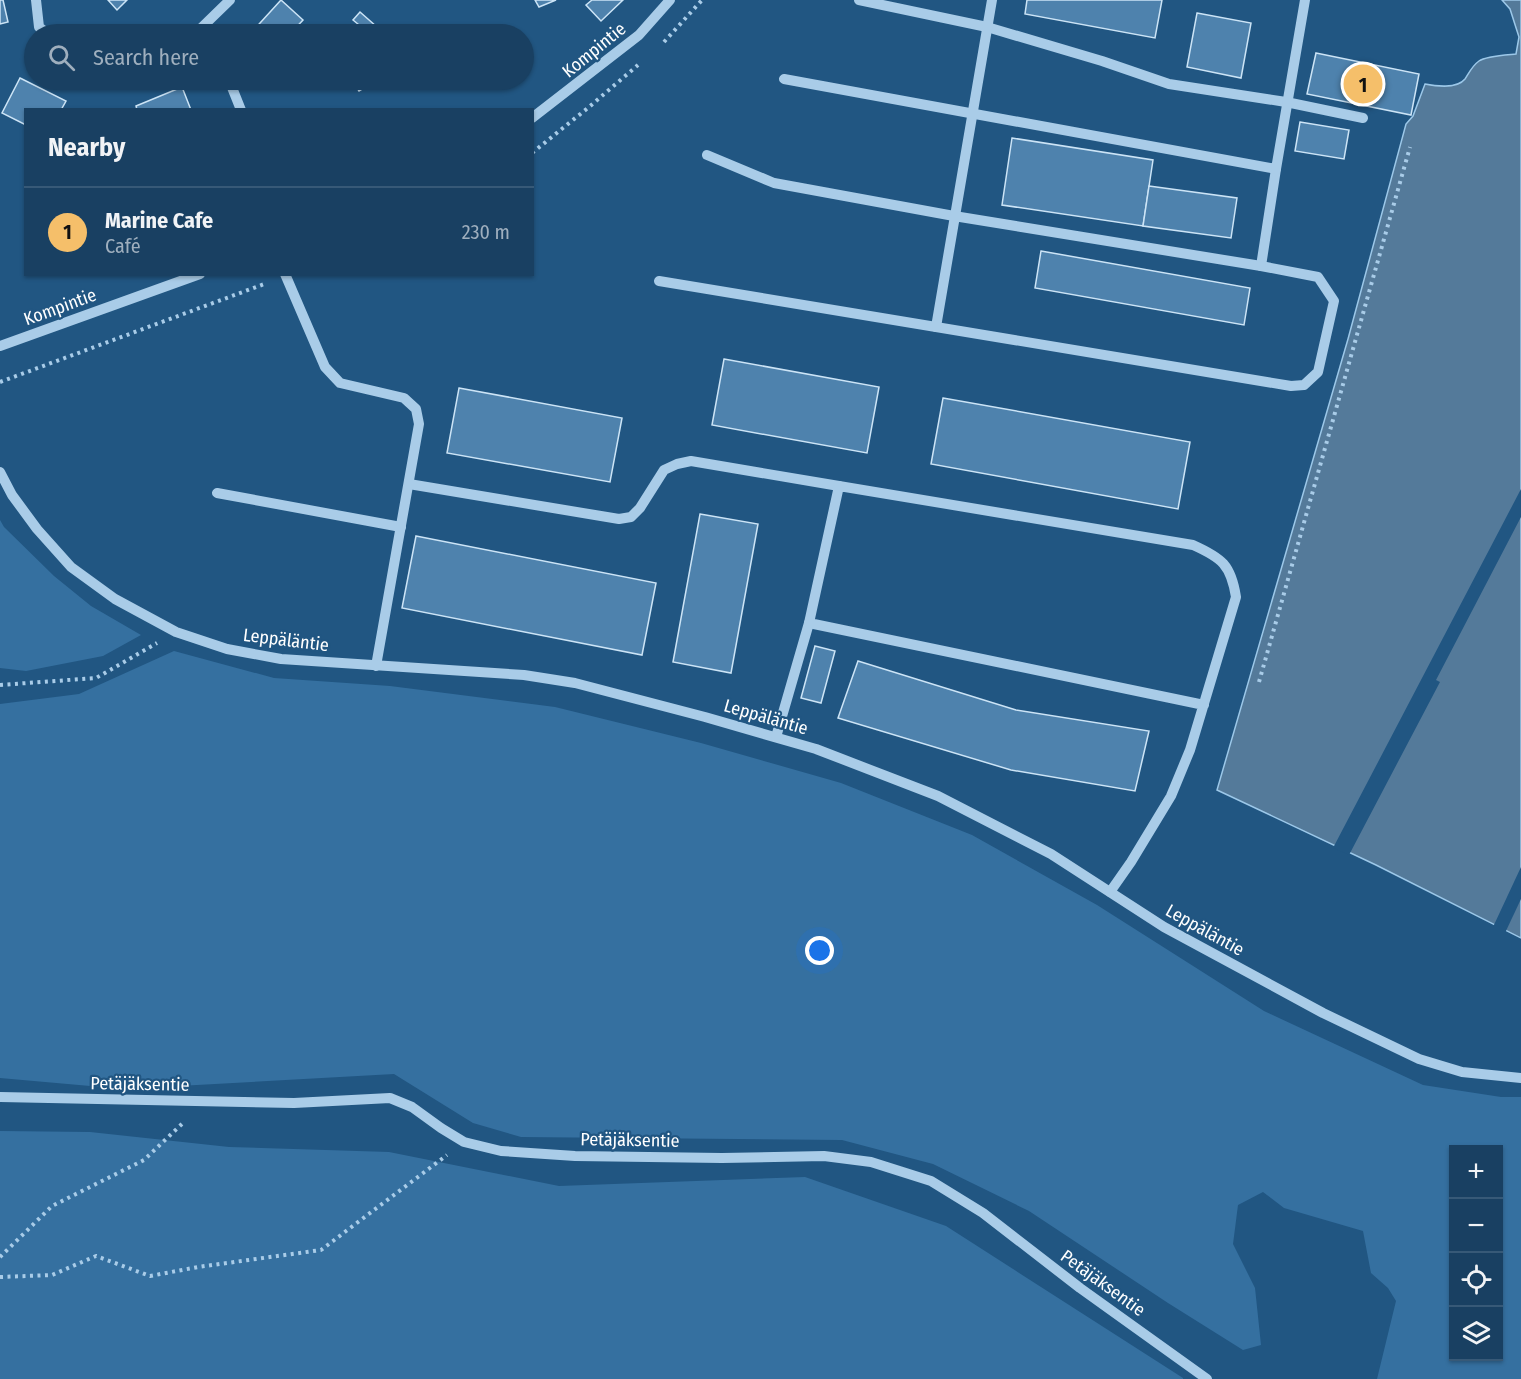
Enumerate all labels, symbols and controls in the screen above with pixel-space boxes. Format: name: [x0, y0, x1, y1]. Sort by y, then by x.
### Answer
street label: Kompintie: [558, 18, 630, 82]
search box: [24, 24, 534, 90]
icon: search: [45, 41, 78, 74]
text: Search here: [93, 44, 199, 71]
pin: 1: [1344, 62, 1382, 106]
text: Nearby: [48, 132, 125, 163]
text: Marine Cafe: [105, 207, 213, 234]
text: 1: [63, 220, 72, 244]
text: 230 m: [462, 220, 510, 244]
text: Café: [105, 234, 141, 258]
street label: Kompintie: [21, 284, 99, 330]
street label: Leppäläntie: [242, 624, 330, 656]
street label: Leppäläntie: [721, 695, 811, 740]
street label: Leppäläntie: [1162, 899, 1248, 961]
your location: [805, 936, 834, 965]
street label: Petäjäksentie: [90, 1072, 190, 1096]
street label: Petäjäksentie: [580, 1128, 680, 1152]
map controls: [1449, 1145, 1503, 1361]
button: +: [1449, 1145, 1503, 1199]
button: −: [1449, 1199, 1503, 1253]
street label: Petäjäksentie: [1056, 1245, 1150, 1321]
button: locate: [1449, 1253, 1503, 1307]
button: layers: [1449, 1307, 1503, 1361]

